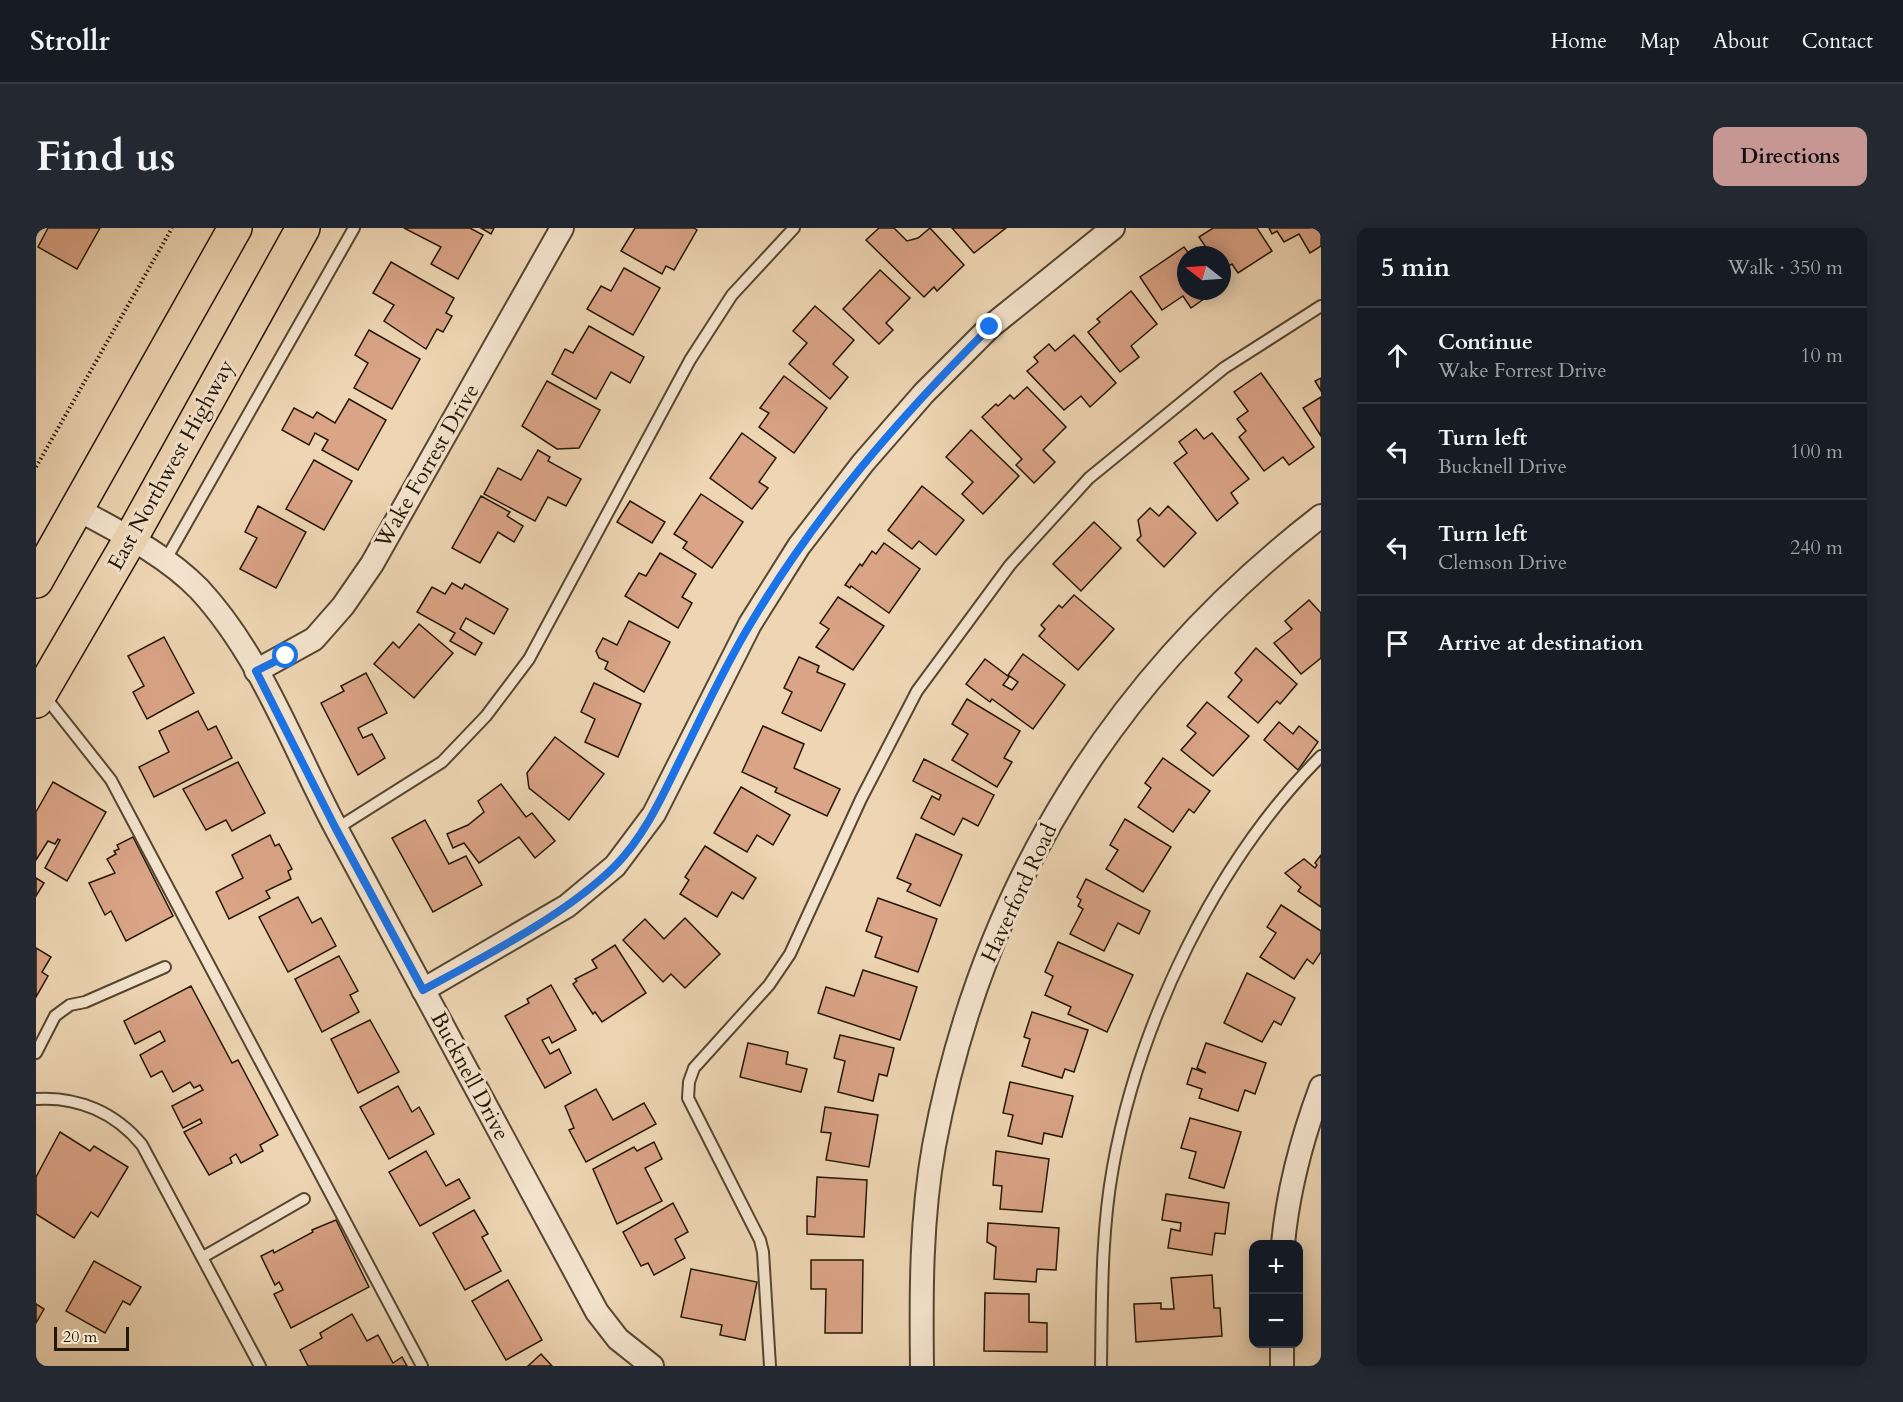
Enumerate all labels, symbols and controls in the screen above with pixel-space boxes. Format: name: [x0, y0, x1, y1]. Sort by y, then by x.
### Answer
text: Strollr: [30, 22, 110, 60]
text: Home: [1551, 27, 1607, 56]
text: Map: [1640, 27, 1680, 56]
text: About: [1713, 27, 1769, 56]
text: Contact: [1802, 27, 1873, 56]
button: Directions: [1713, 127, 1867, 186]
text: Find us: [36, 128, 176, 185]
north arrow: [1177, 246, 1231, 300]
text: 5 min: [1381, 250, 1450, 285]
text: Walk · 350 m: [1728, 254, 1843, 281]
route end: [976, 313, 1002, 339]
text: Continue: [1438, 327, 1533, 357]
icon: ahead: [1381, 339, 1414, 372]
text: 10 m: [1800, 342, 1843, 369]
street label: East Northwest Highway: [101, 354, 242, 576]
text: Wake Forrest Drive: [1438, 357, 1607, 384]
street label: Wake Forrest Drive: [367, 378, 486, 555]
text: Turn left: [1438, 423, 1527, 453]
icon: left: [1381, 435, 1414, 468]
text: 100 m: [1790, 438, 1843, 465]
text: Bucknell Drive: [1438, 453, 1567, 480]
text: Turn left: [1438, 519, 1527, 549]
icon: left: [1381, 531, 1414, 564]
text: 240 m: [1790, 534, 1843, 561]
text: Clemson Drive: [1438, 549, 1567, 576]
icon: arrive: [1381, 627, 1414, 660]
text: Arrive at destination: [1438, 628, 1643, 658]
route start: [272, 642, 298, 668]
street label: Haverford Road: [974, 819, 1064, 967]
street label: Bucknell Drive: [424, 1006, 516, 1146]
map controls: [1249, 1240, 1303, 1348]
button: +: [1249, 1240, 1303, 1294]
button: −: [1249, 1294, 1303, 1348]
scale bar: [54, 1324, 129, 1352]
text: 20 m: [63, 1326, 97, 1348]

